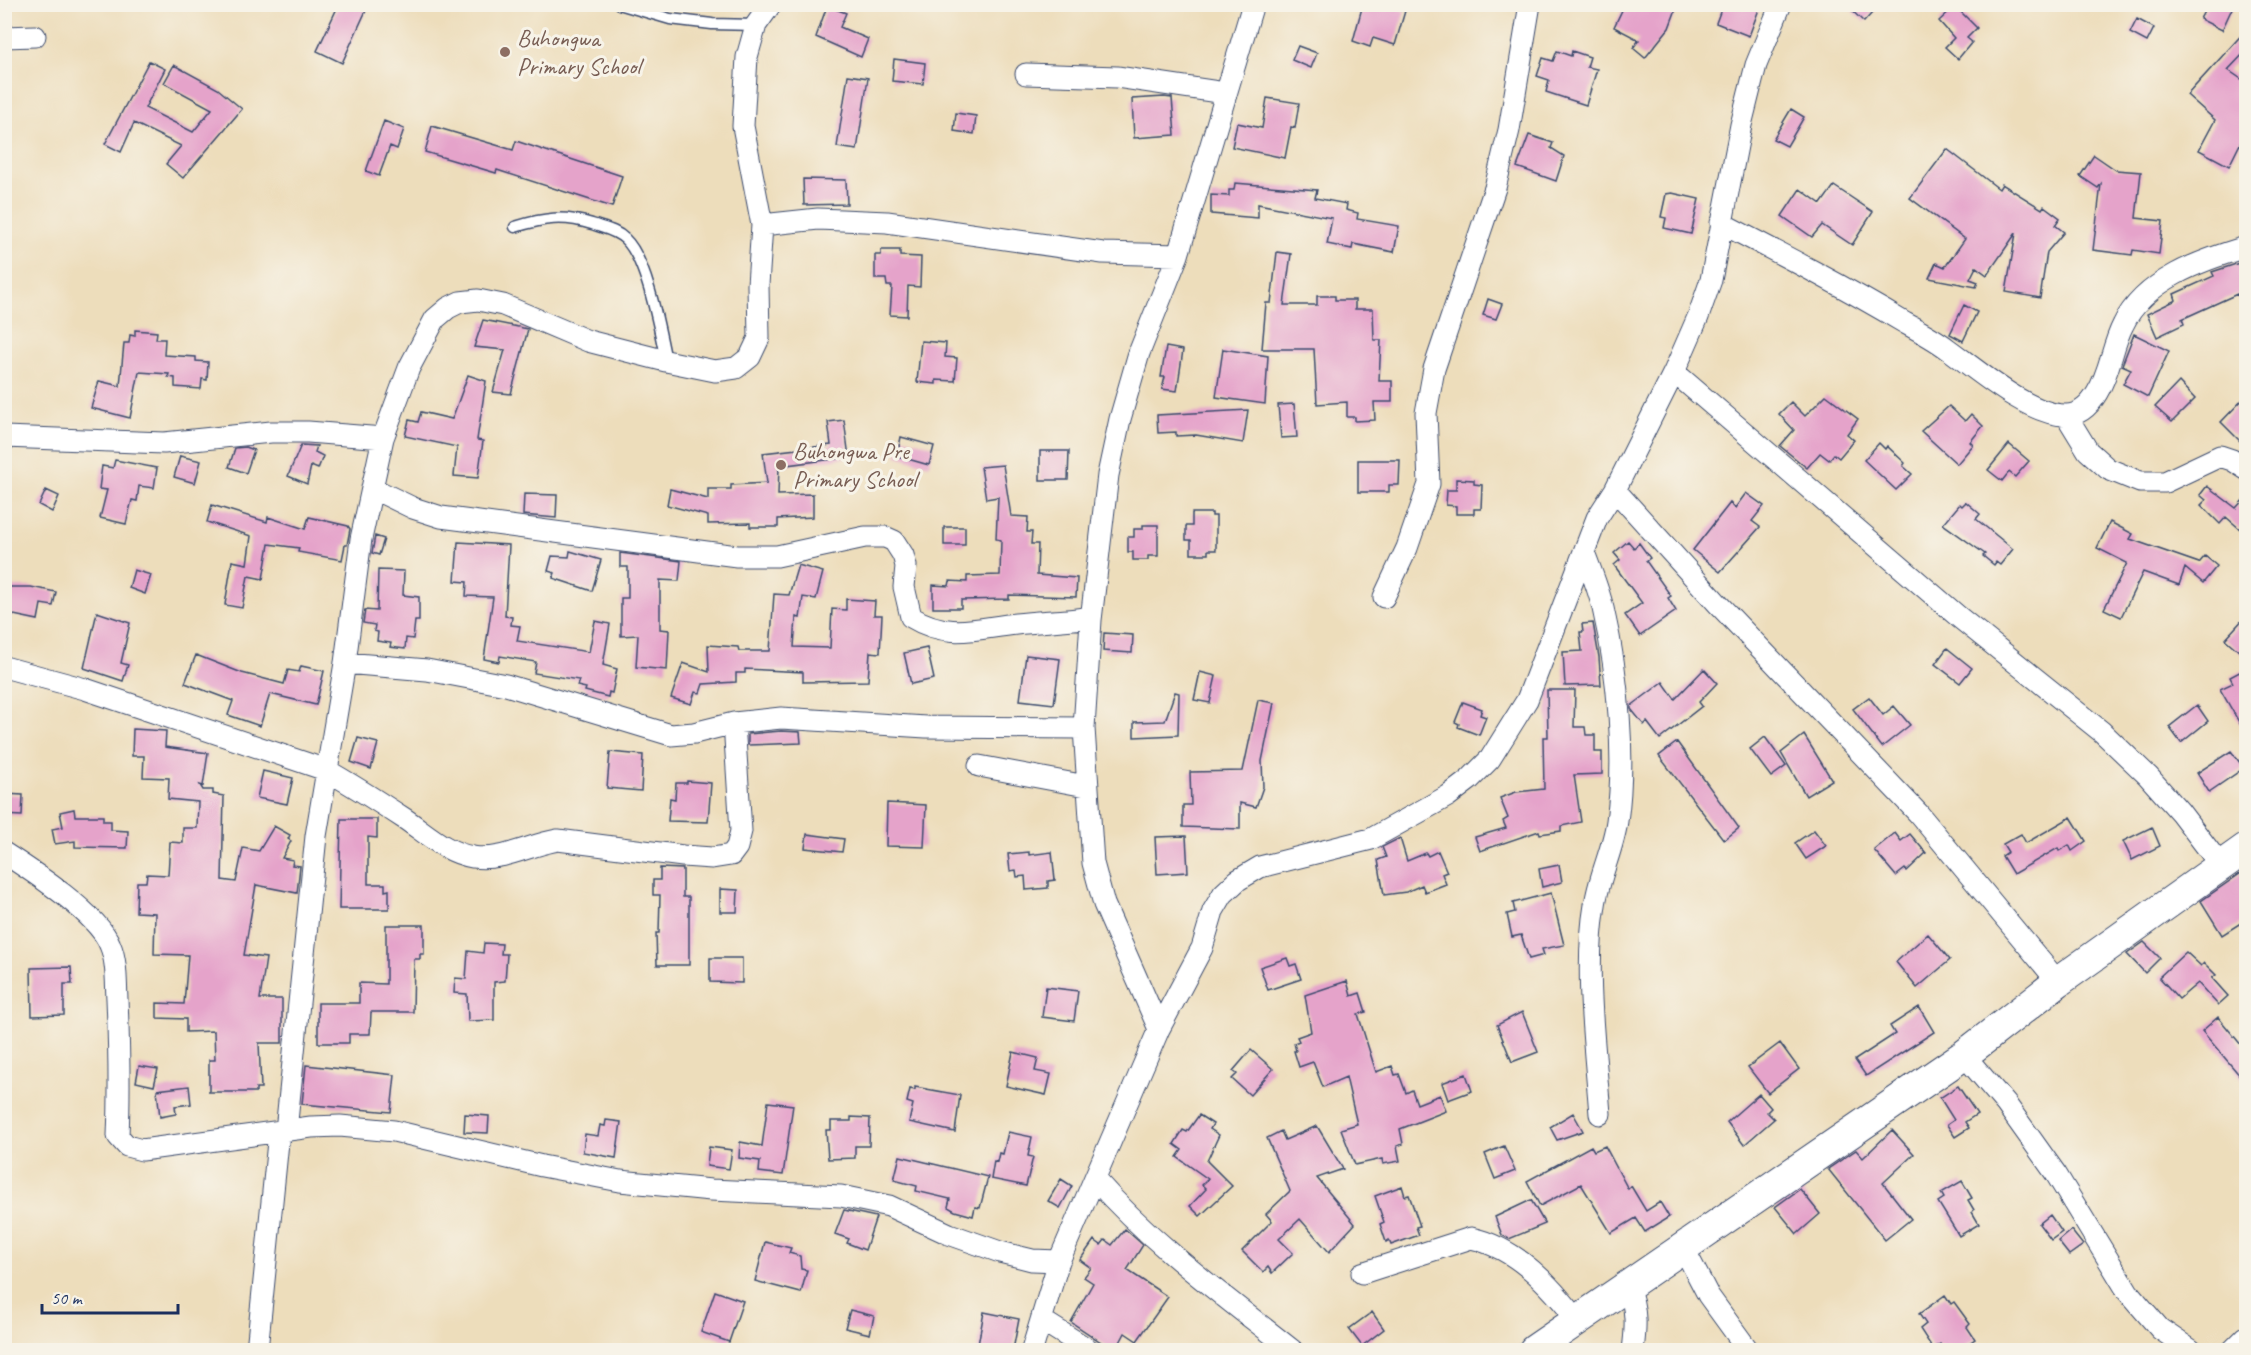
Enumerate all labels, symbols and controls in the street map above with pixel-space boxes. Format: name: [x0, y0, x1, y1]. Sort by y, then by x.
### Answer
place label: Buhongwa Primary School: [517, 23, 644, 81]
marker: Buhongwa Primary School: [498, 45, 512, 59]
place label: Buhongwa Pre Primary School: [793, 436, 920, 494]
marker: Buhongwa Pre Primary School: [774, 458, 788, 472]
scale bar: [42, 1277, 178, 1315]
text: 50 m: [51, 1287, 84, 1309]

